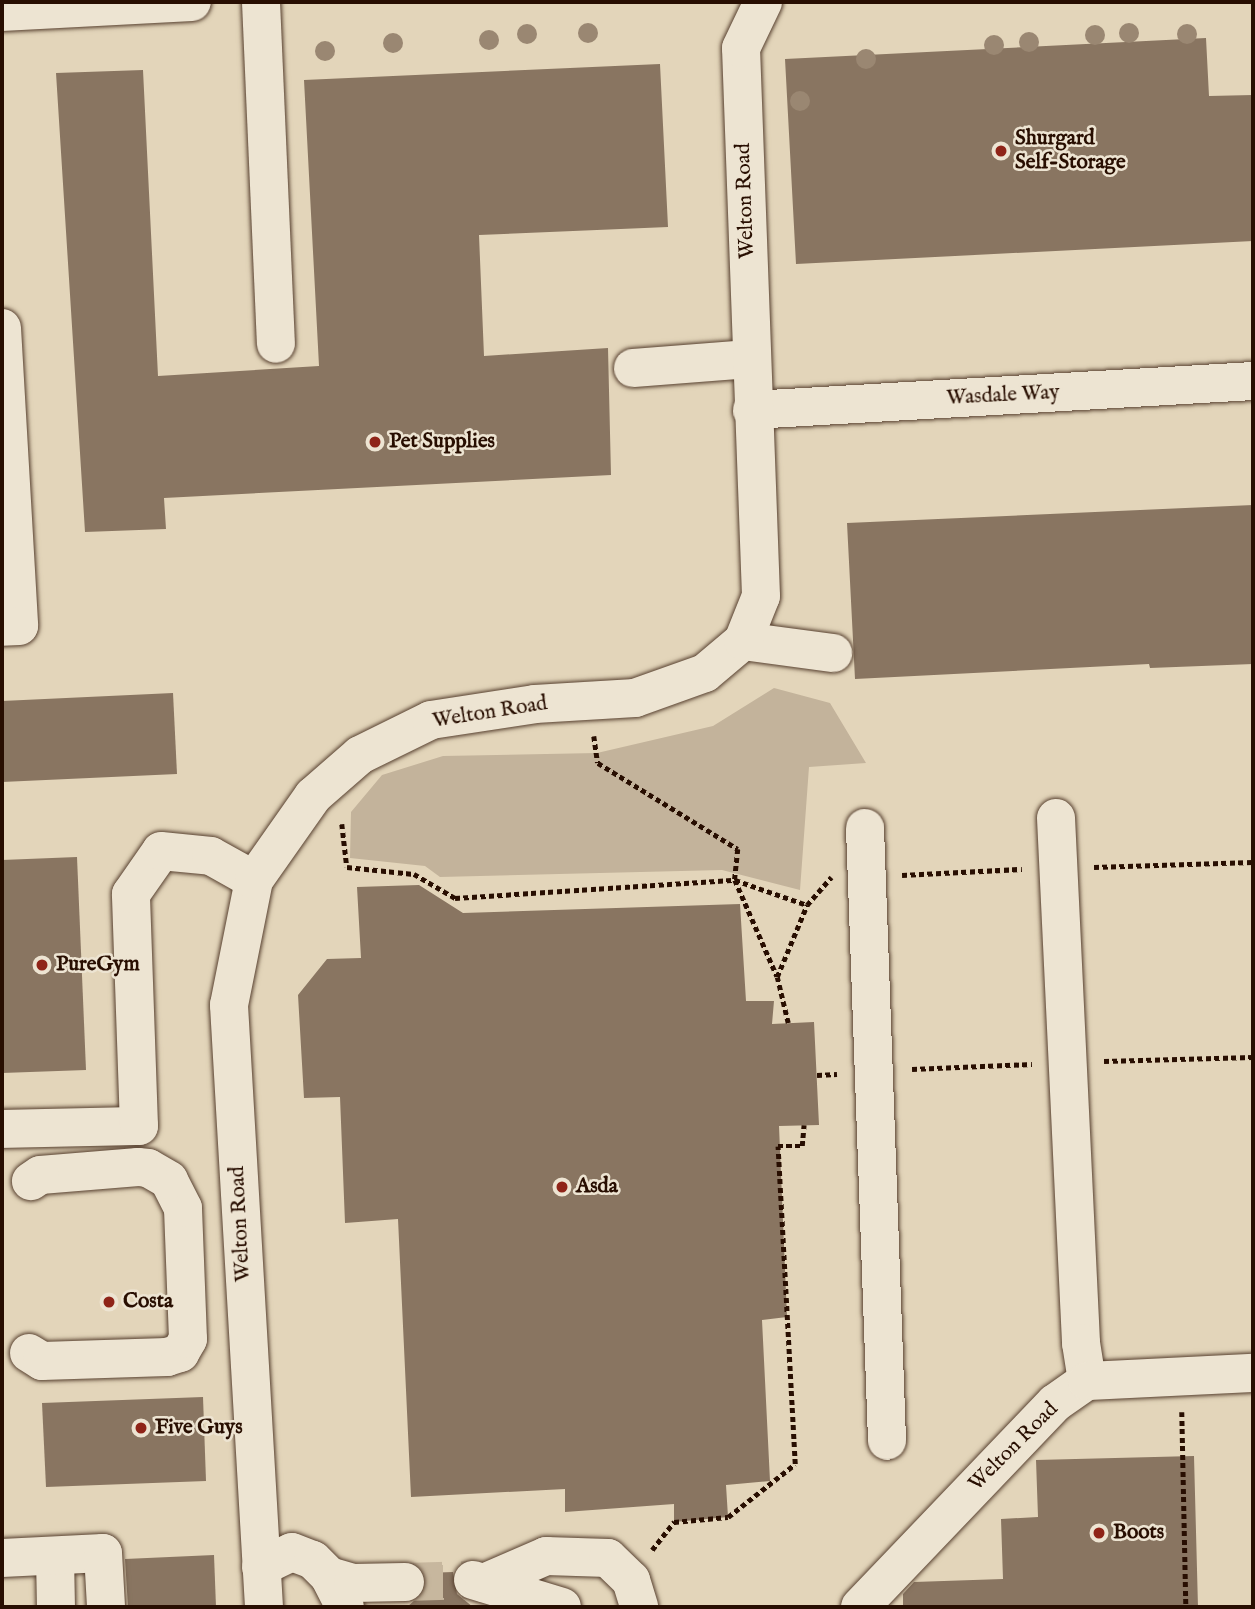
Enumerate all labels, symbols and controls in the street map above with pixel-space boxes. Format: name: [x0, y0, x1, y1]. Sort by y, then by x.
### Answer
place label: Shurgard Self-Storage: [1015, 126, 1126, 176]
street label: Welton Road: [731, 143, 761, 259]
marker: Shurgard Self-Storage: [993, 143, 1009, 159]
street label: Wasdale Way: [946, 380, 1060, 412]
place label: Pet Supplies: [389, 429, 495, 455]
marker: Pet Supplies: [367, 434, 383, 450]
street label: Welton Road: [431, 691, 549, 735]
place label: PureGym: [56, 952, 140, 978]
marker: PureGym: [34, 957, 50, 973]
street label: Welton Road: [225, 1165, 257, 1283]
place label: Asda: [576, 1174, 618, 1200]
marker: Asda: [554, 1179, 570, 1195]
place label: Costa: [123, 1289, 173, 1315]
marker: Costa: [101, 1294, 117, 1310]
street label: Welton Road: [964, 1397, 1064, 1497]
place label: Five Guys: [155, 1415, 243, 1441]
marker: Five Guys: [133, 1420, 149, 1436]
place label: Boots: [1113, 1520, 1164, 1546]
marker: Boots: [1091, 1525, 1107, 1541]

